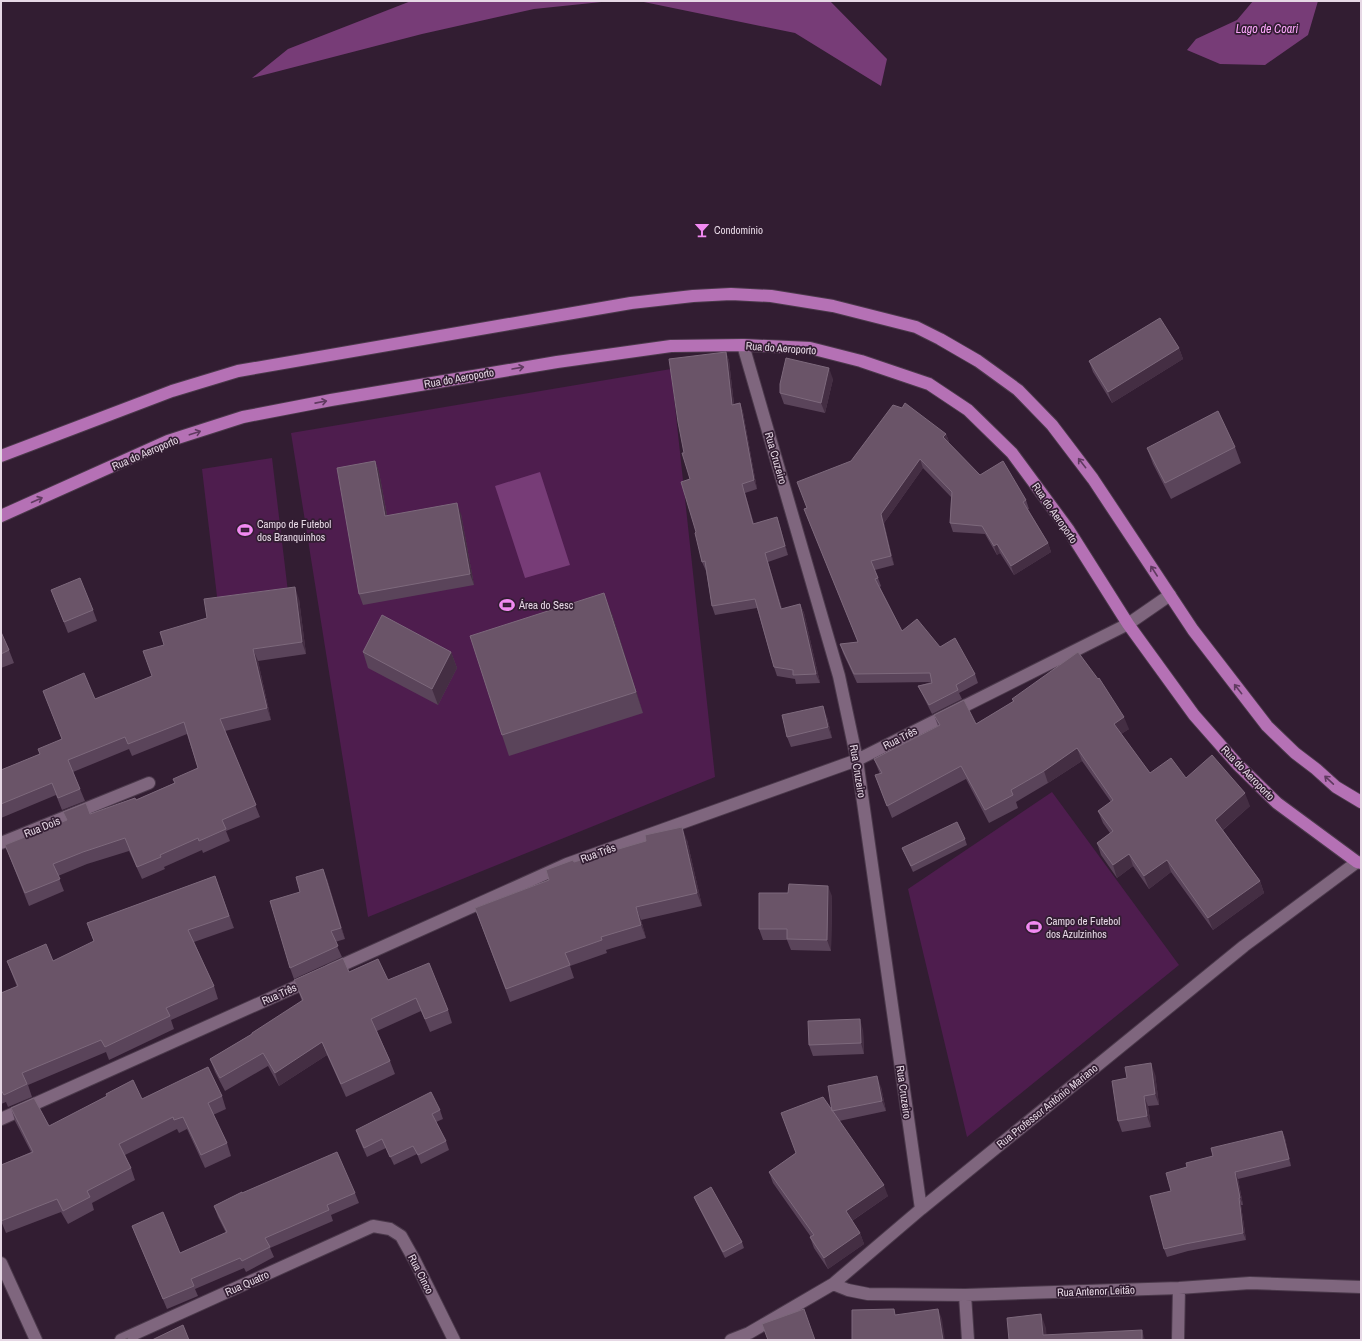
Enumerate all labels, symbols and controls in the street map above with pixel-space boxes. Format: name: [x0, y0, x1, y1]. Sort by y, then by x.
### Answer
water label: Lago de Coari: [1236, 21, 1298, 37]
bar icon: Condomínio: [693, 221, 711, 239]
place label: Condomínio: [714, 223, 763, 237]
street label: Rua do Aeroporto: [745, 339, 817, 357]
one-way arrow: [511, 364, 524, 372]
street label: Rua do Aeroporto: [423, 365, 495, 391]
one-way arrow: [314, 397, 327, 405]
one-way arrow: [188, 429, 201, 436]
street label: Rua Cruzeiro: [762, 430, 790, 486]
street label: Rua do Aeroporto: [110, 433, 180, 473]
one-way arrow: [1077, 458, 1086, 469]
street label: Rua do Aeroporto: [1029, 480, 1081, 546]
one-way arrow: [30, 496, 42, 503]
place label: Campo de Futebol dos Branquinhos: [257, 517, 331, 544]
sports icon: Campo de Futebol dos Branquinhos: [236, 521, 254, 539]
one-way arrow: [1150, 566, 1158, 577]
sports icon: Área do Sesc: [498, 596, 516, 614]
place label: Área do Sesc: [518, 598, 574, 612]
one-way arrow: [1233, 683, 1242, 694]
street label: Rua Três: [881, 723, 920, 753]
street label: Rua Cruzeiro: [847, 743, 869, 799]
street label: Rua do Aeroporto: [1218, 743, 1278, 803]
one-way arrow: [1324, 776, 1334, 785]
street label: Rua Dois: [22, 813, 63, 841]
street label: Rua Três: [578, 840, 618, 866]
place label: Campo de Futebol dos Azulzinhos: [1046, 914, 1120, 941]
sports icon: Campo de Futebol dos Azulzinhos: [1025, 918, 1043, 936]
street label: Rua Três: [259, 980, 299, 1008]
street label: Rua Professor Antônio Mariano: [993, 1061, 1101, 1151]
street label: Rua Cruzeiro: [893, 1064, 915, 1120]
street label: Rua Cinco: [405, 1252, 437, 1296]
street label: Rua Quatro: [223, 1267, 271, 1299]
street label: Rua Antenor Leitão: [1057, 1283, 1135, 1299]

